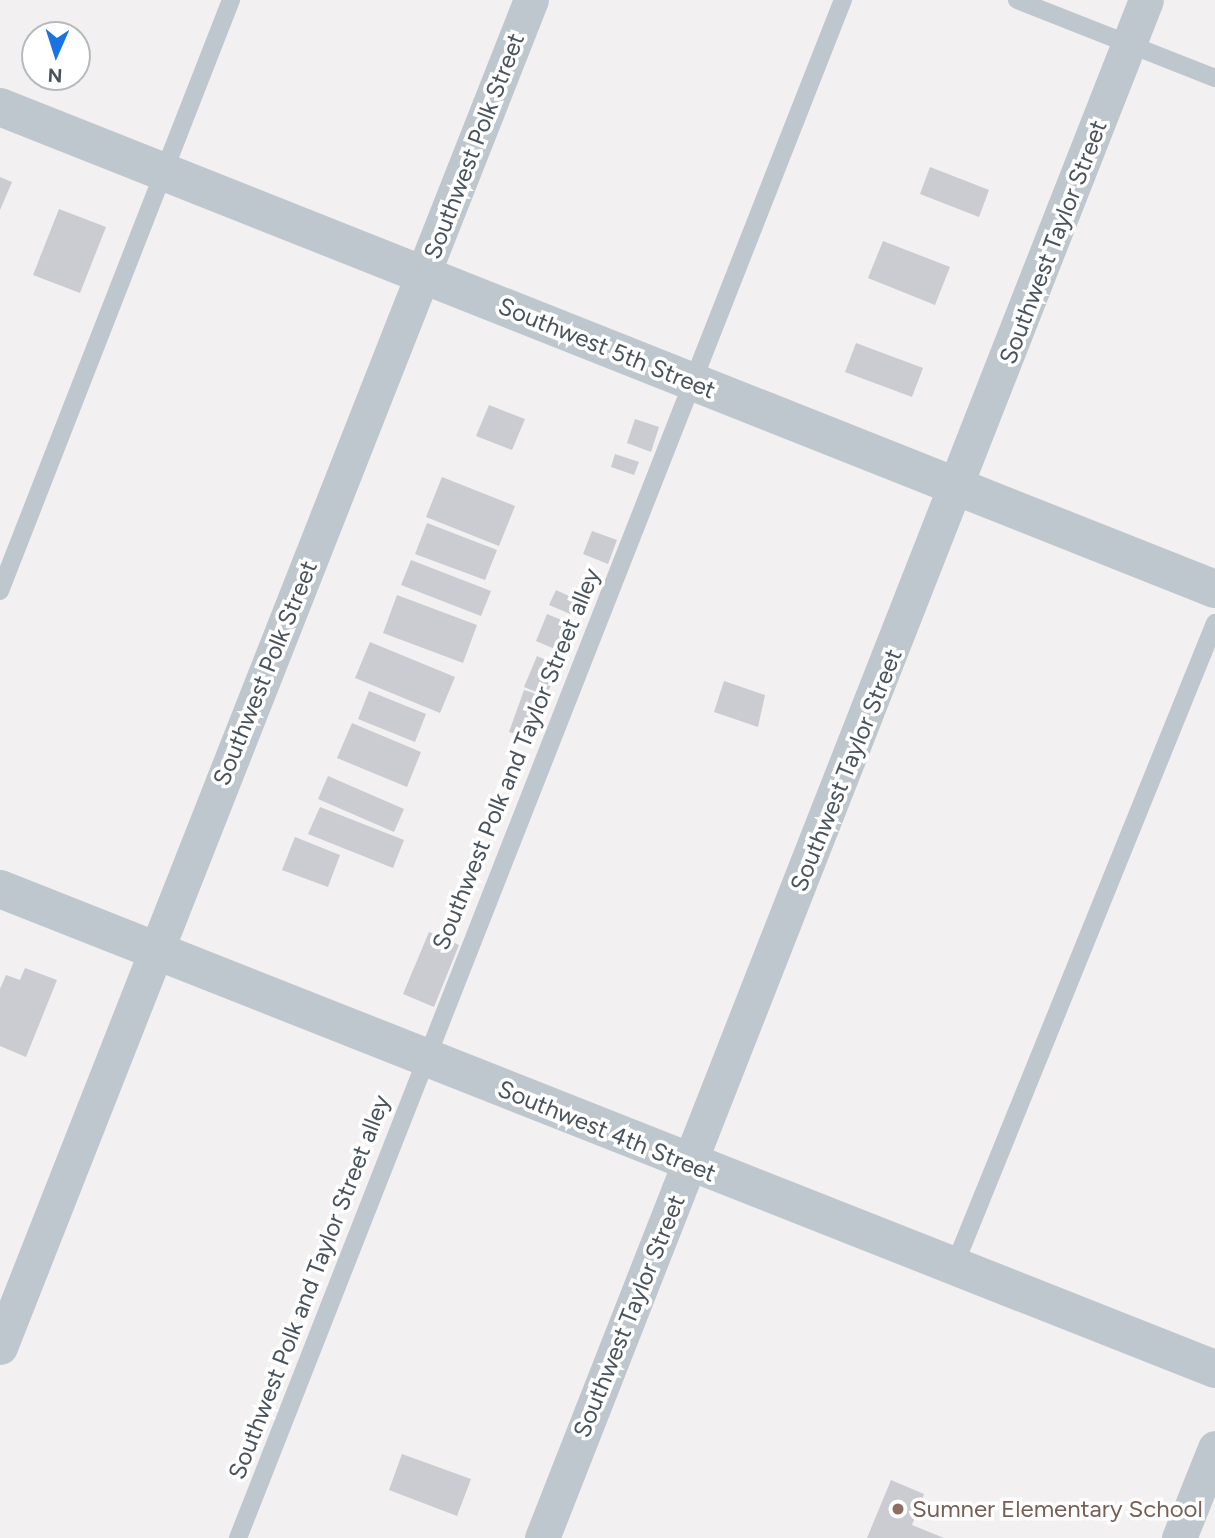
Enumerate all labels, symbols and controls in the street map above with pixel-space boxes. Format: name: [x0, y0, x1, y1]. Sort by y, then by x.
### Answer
north arrow: [21, 21, 91, 91]
street label: Southwest Polk Street: [418, 29, 530, 263]
text: N: [47, 64, 63, 87]
street label: Southwest Taylor Street: [993, 116, 1113, 368]
street label: Southwest 5th Street: [494, 291, 720, 405]
street label: Southwest Polk Street: [207, 556, 323, 790]
street label: Southwest Polk and Taylor Street alley: [426, 564, 606, 954]
street label: Southwest Taylor Street: [784, 645, 908, 895]
street label: Southwest 4th Street: [494, 1074, 720, 1188]
street label: Southwest Polk and Taylor Street alley: [222, 1091, 396, 1483]
street label: Southwest Taylor Street: [567, 1191, 691, 1441]
place label: Sumner Elementary School: [912, 1495, 1203, 1523]
marker: Sumner Elementary School: [890, 1501, 906, 1517]

